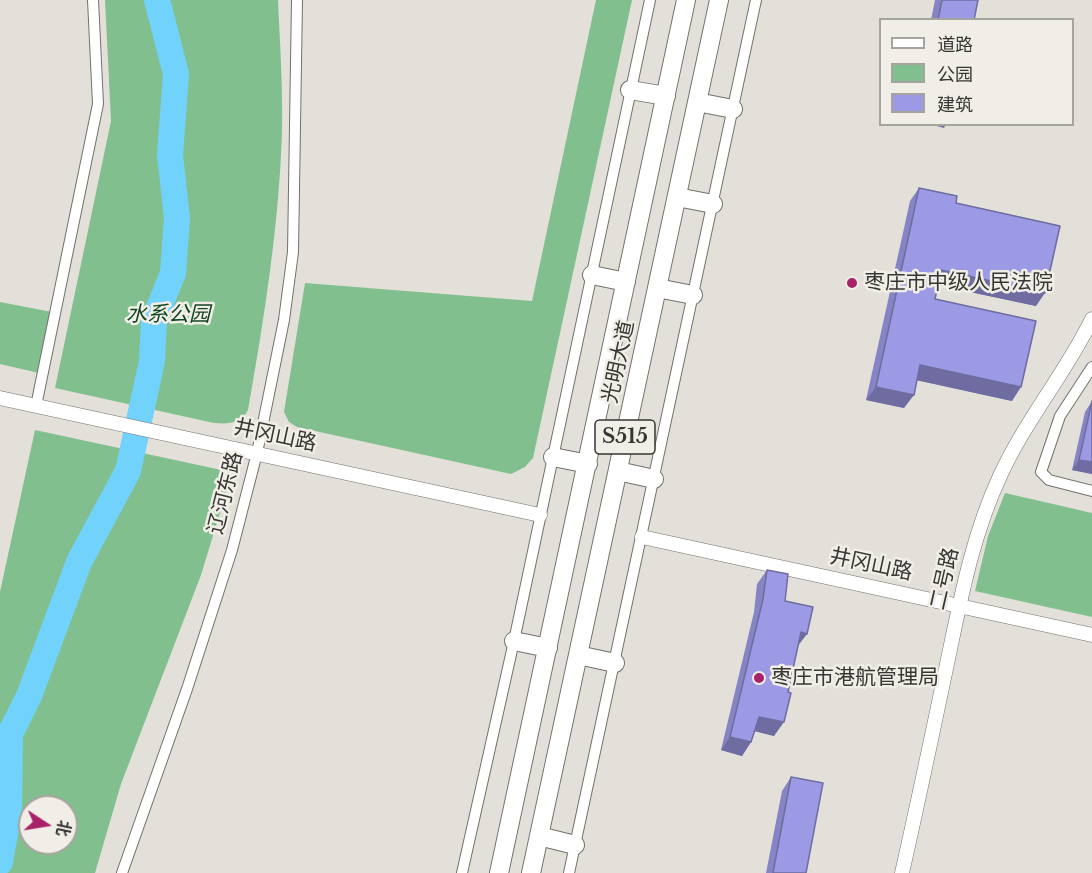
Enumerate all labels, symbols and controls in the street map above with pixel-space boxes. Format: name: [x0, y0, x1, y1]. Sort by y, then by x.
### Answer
legend: [879, 18, 1074, 126]
text: 道路: [937, 34, 973, 56]
text: 公园: [937, 64, 973, 86]
text: 建筑: [937, 94, 973, 116]
place label: 枣庄市中级人民法院: [864, 270, 1053, 296]
marker: 枣庄市中级人民法院: [845, 276, 859, 290]
park label: 水系公园: [126, 302, 210, 328]
street label: 光明大道: [598, 318, 640, 406]
street label: 井冈山路: [231, 415, 319, 457]
road number: S515: [595, 420, 655, 454]
street label: 辽河东路: [204, 449, 248, 537]
street label: 井冈山路: [827, 544, 915, 586]
street label: 二号路: [926, 545, 964, 613]
place label: 枣庄市港航管理局: [771, 665, 939, 691]
marker: 枣庄市港航管理局: [752, 671, 766, 685]
north arrow: [18, 795, 78, 855]
text: 北: [52, 818, 75, 838]

